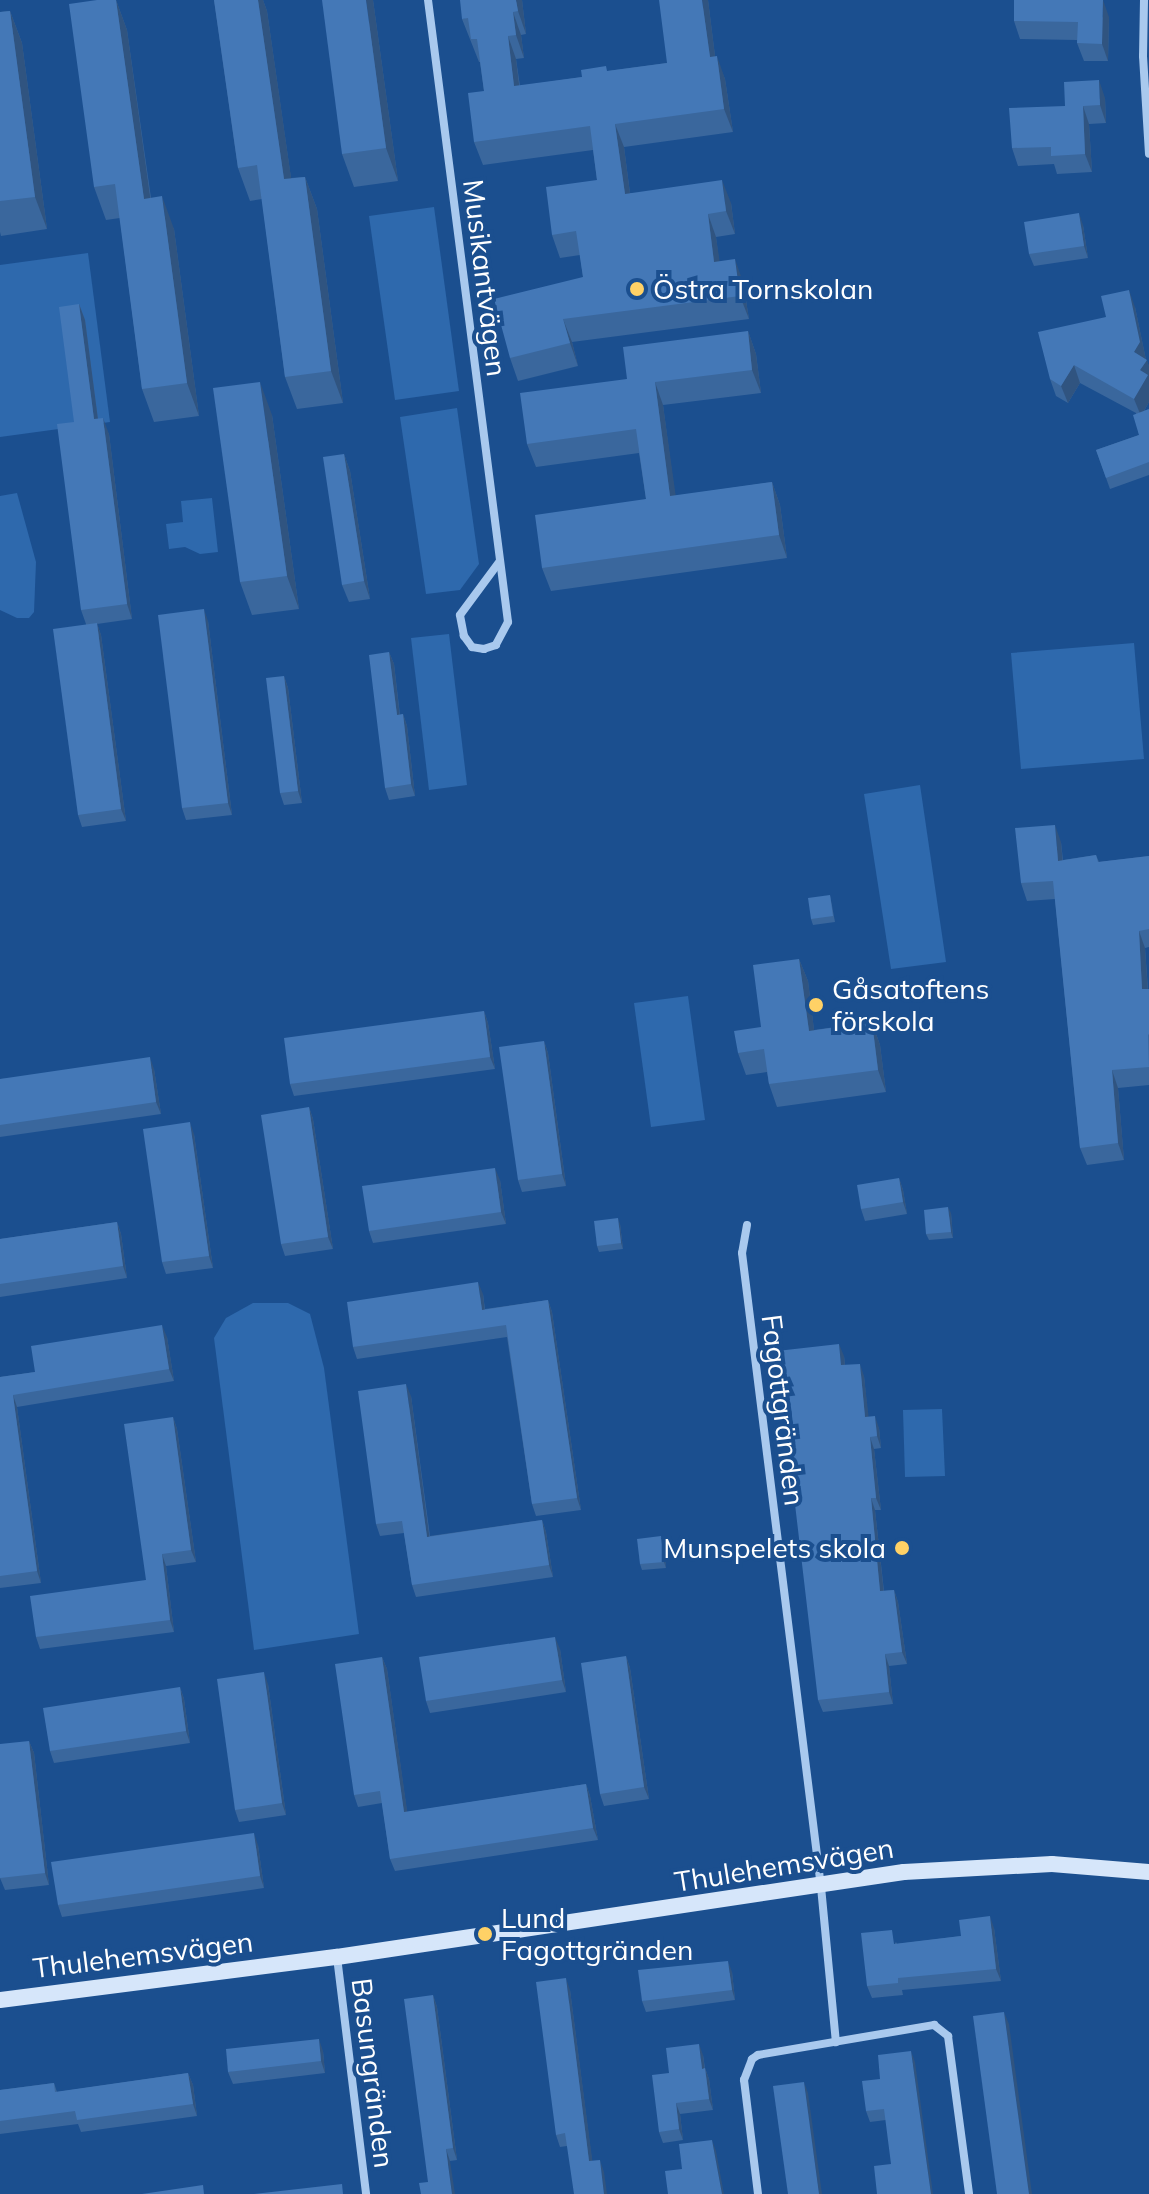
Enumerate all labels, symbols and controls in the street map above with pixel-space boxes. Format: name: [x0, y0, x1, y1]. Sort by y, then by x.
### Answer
street label: Musikantvägen: [456, 177, 514, 379]
place label: Östra Tornskolan: [653, 272, 873, 306]
marker: Östra Tornskolan: [628, 280, 646, 298]
place label: Gåsatoftens förskola: [832, 972, 989, 1038]
marker: Gåsatoftens förskola: [807, 996, 825, 1014]
street label: Fagottgränden: [755, 1312, 811, 1508]
place label: Munspelets skola: [663, 1531, 886, 1565]
marker: Munspelets skola: [893, 1539, 911, 1557]
street label: Thulehemsvägen: [672, 1831, 896, 1899]
place label: Lund Fagottgränden: [501, 1901, 693, 1967]
street label: Thulehemsvägen: [31, 1925, 255, 1985]
marker: Lund Fagottgränden: [476, 1925, 494, 1943]
street label: Basungränden: [345, 1976, 401, 2170]

